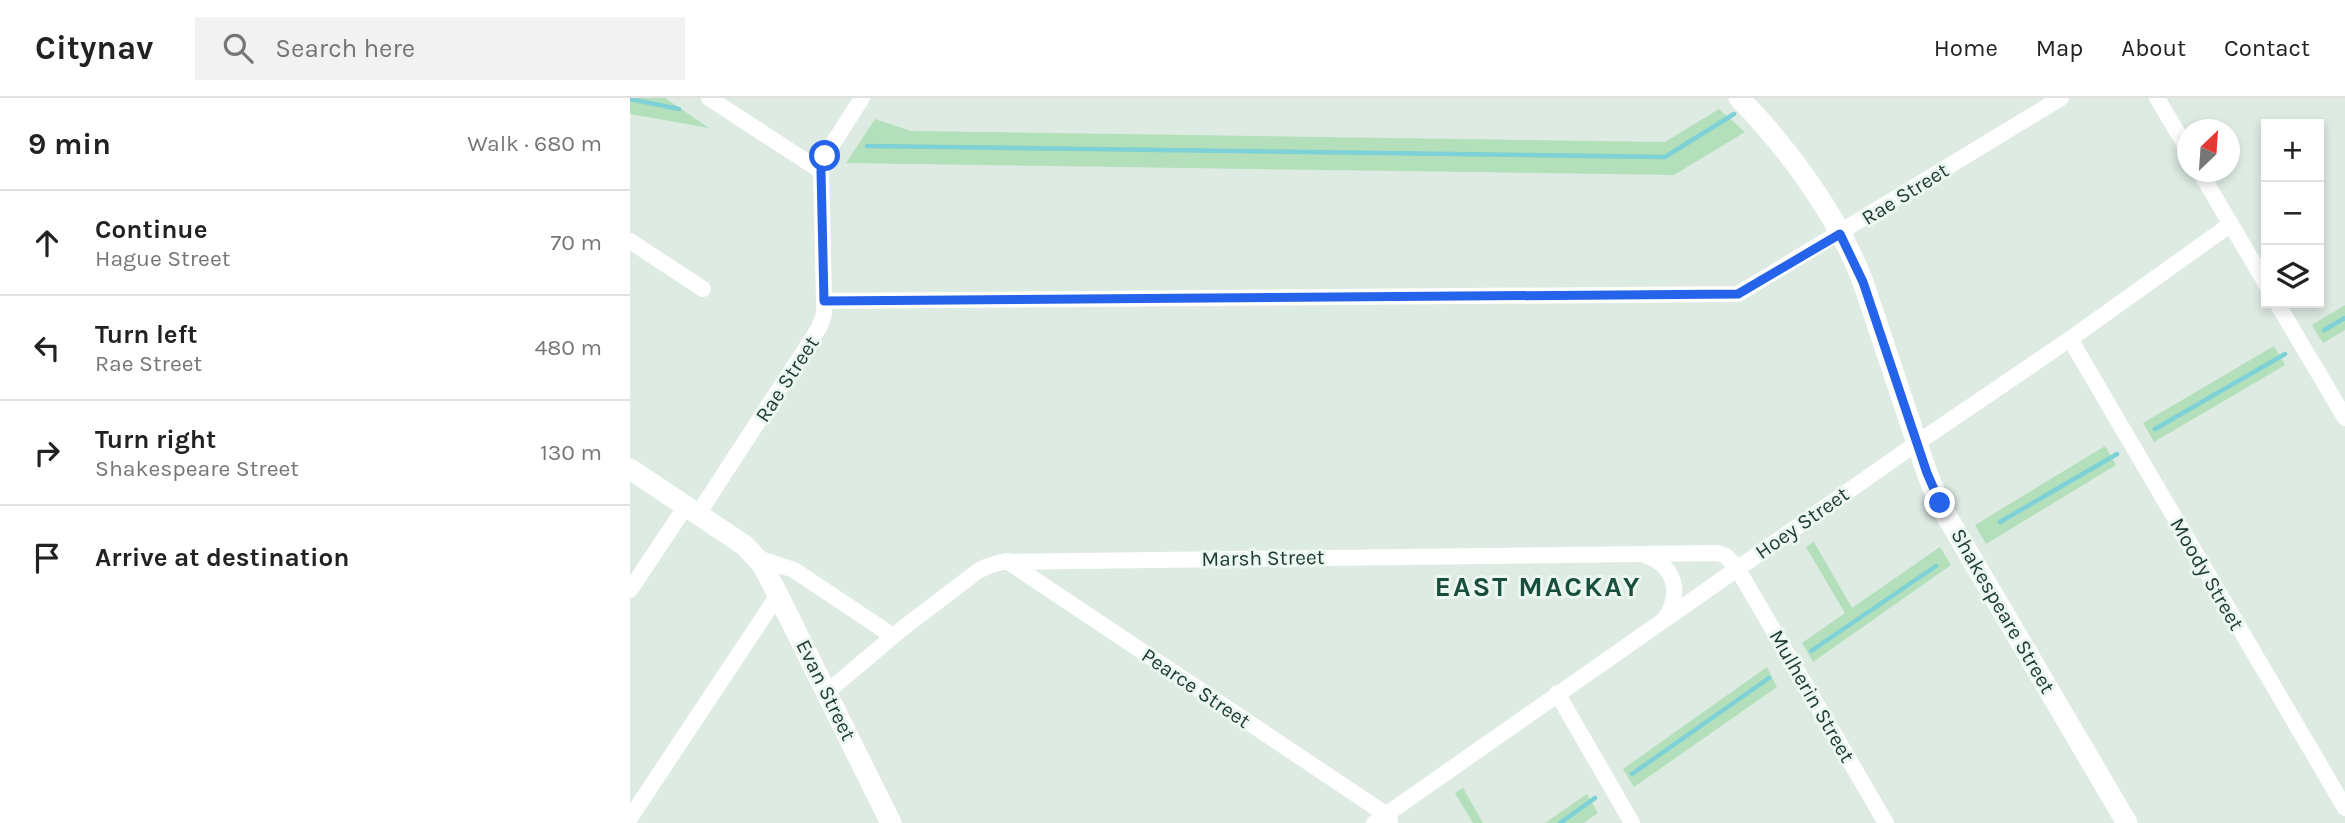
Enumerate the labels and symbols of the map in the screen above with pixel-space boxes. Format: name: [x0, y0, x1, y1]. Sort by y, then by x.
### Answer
north arrow: [2177, 119, 2240, 182]
route start: [809, 140, 840, 171]
street label: Rae Street: [1857, 158, 1953, 230]
street label: Rae Street: [750, 331, 824, 427]
street label: Hoey Street: [1751, 482, 1853, 564]
route end: [1924, 487, 1955, 518]
street label: Moody Street: [2165, 514, 2249, 634]
street label: Shakespeare Street: [1946, 524, 2060, 698]
street label: Marsh Street: [1201, 545, 1325, 571]
district label: EAST MACKAY: [1435, 570, 1641, 603]
street label: Mulherin Street: [1764, 625, 1860, 767]
street label: Evan Street: [791, 636, 861, 744]
street label: Pearce Street: [1137, 643, 1255, 733]

